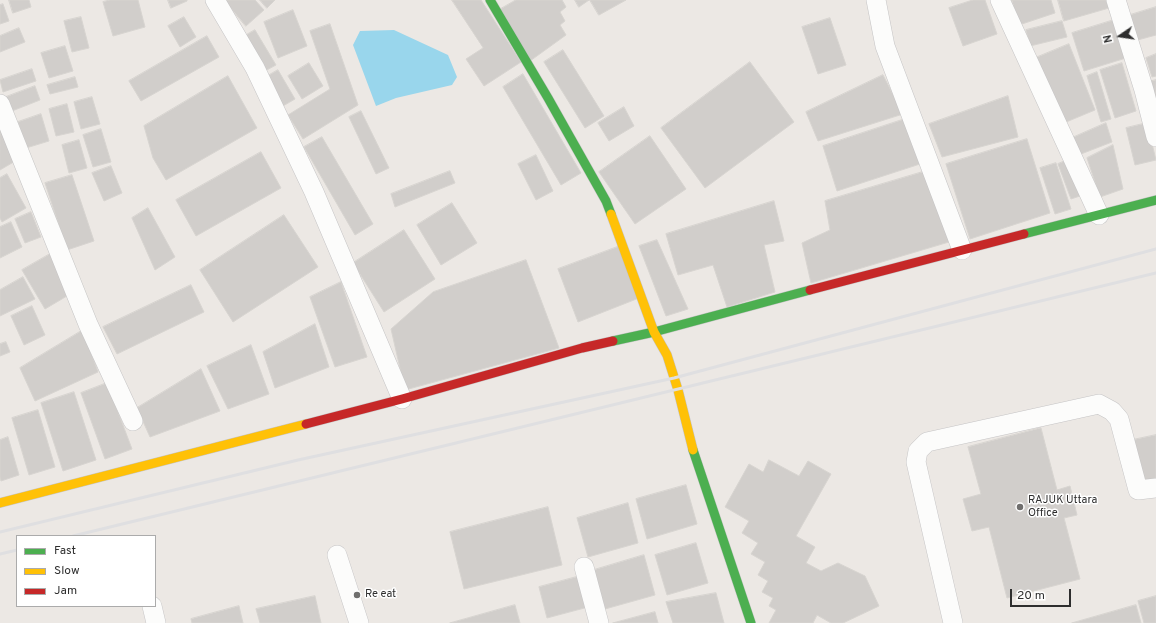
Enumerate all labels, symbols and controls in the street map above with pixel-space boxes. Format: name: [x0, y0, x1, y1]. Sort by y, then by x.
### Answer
north arrow: [1100, 16, 1140, 56]
text: N: [1101, 33, 1116, 44]
place label: RAJUK Uttara Office: [1028, 494, 1097, 520]
marker: RAJUK Uttara Office: [1015, 502, 1025, 512]
legend: [16, 535, 156, 607]
text: Fast: [54, 543, 76, 559]
text: Slow: [54, 563, 80, 579]
scale bar: [1012, 581, 1073, 607]
text: Jam: [54, 583, 77, 599]
place label: Re eat: [365, 588, 396, 602]
text: 20 m: [1017, 588, 1045, 604]
marker: Re eat: [352, 590, 362, 600]

